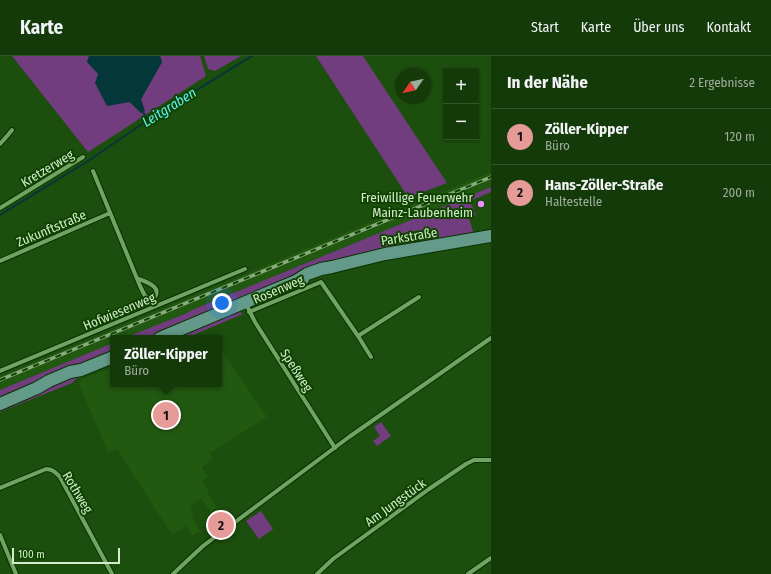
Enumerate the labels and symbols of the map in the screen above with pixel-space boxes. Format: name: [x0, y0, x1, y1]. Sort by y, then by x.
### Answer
north arrow: [395, 68, 431, 104]
water label: Leitgraben: [139, 84, 199, 131]
street label: Kretzerweg: [18, 146, 77, 190]
place label: Freiwillige Feuerwehr Mainz-Laubenheim: [361, 190, 473, 220]
marker: Freiwillige Feuerwehr Mainz-Laubenheim: [476, 199, 486, 209]
street label: Zukunftstraße: [14, 207, 88, 250]
street label: Parkstraße: [380, 225, 438, 248]
street label: Rosenweg: [251, 272, 307, 307]
street label: Hofwiesenweg: [81, 289, 158, 333]
your location: [212, 293, 232, 313]
street label: Speßweg: [277, 346, 316, 395]
pin: 1: [153, 400, 179, 430]
street label: Rothweg: [59, 469, 96, 517]
street label: Am Jungstück: [362, 475, 429, 529]
pin: 2: [208, 510, 234, 540]
scale bar: [12, 546, 120, 565]

